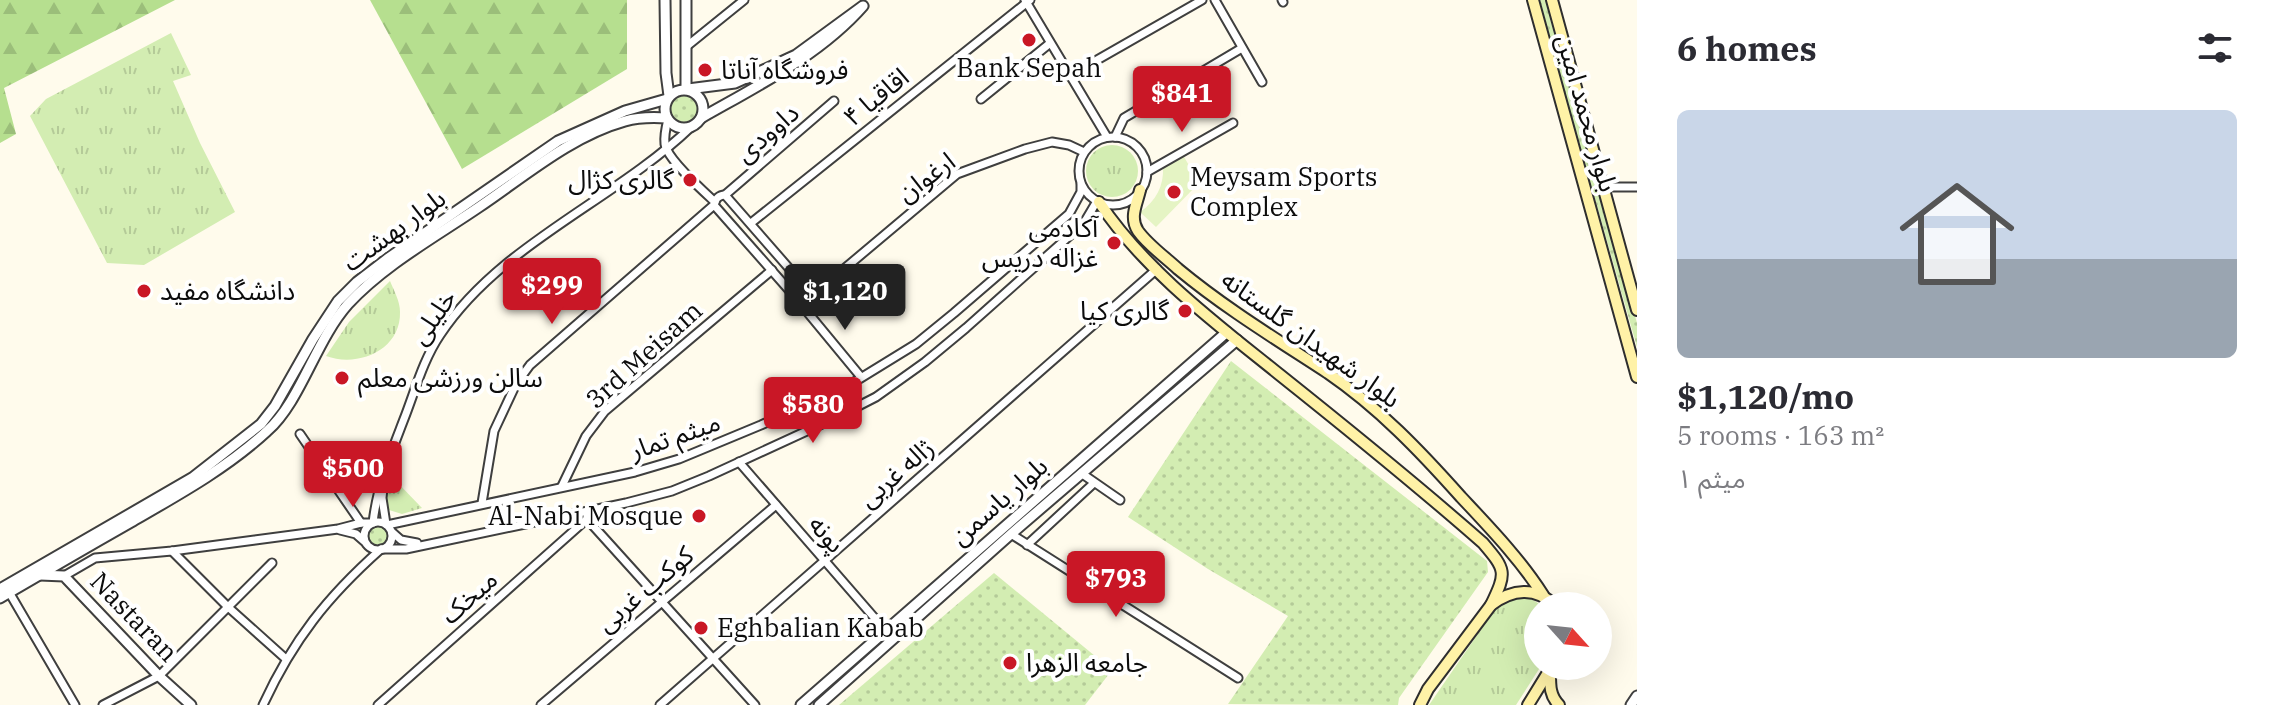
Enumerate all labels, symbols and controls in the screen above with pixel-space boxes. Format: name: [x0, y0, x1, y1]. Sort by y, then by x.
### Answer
text: 6 homes: [1677, 26, 1817, 70]
icon: filters: [2193, 26, 2237, 70]
street label: بلوار محمد امین: [1549, 30, 1627, 195]
marker: Bank Sepah: [1020, 31, 1038, 49]
place label: Bank Sepah: [956, 50, 1102, 84]
place label: فروشگاه آناتا: [721, 52, 848, 86]
street label: اقاقیا ۴: [835, 59, 915, 133]
marker: فروشگاه آناتا: [696, 61, 714, 79]
pin: $841: [1135, 66, 1229, 134]
text: $841: [1151, 75, 1213, 109]
street label: داوودی: [727, 95, 805, 169]
street label: ارغوان: [889, 143, 961, 209]
place label: Meysam Sports Complex: [1190, 159, 1378, 223]
place label: گالری کژال: [568, 162, 674, 196]
icon: home: [1885, 162, 2029, 306]
marker: گالری کژال: [681, 171, 699, 189]
street label: بلوار بهشت: [335, 180, 452, 278]
marker: Meysam Sports Complex: [1165, 183, 1183, 201]
place label: آکادمی غزاله دریس: [982, 210, 1099, 274]
marker: آکادمی غزاله دریس: [1105, 234, 1123, 252]
pin: $299: [505, 258, 599, 326]
street label: بلوار شهیدان گلستانه: [1215, 262, 1408, 415]
pin: $1,120: [780, 264, 910, 332]
text: $299: [521, 267, 583, 301]
place label: دانشگاه مفید: [160, 273, 295, 307]
text: $1,120: [802, 273, 888, 307]
marker: دانشگاه مفید: [135, 282, 153, 300]
street label: خلیلی: [401, 282, 463, 351]
street label: 3rd Meisam: [578, 293, 709, 416]
place label: گالری کیا: [1080, 293, 1169, 327]
marker: گالری کیا: [1176, 302, 1194, 320]
place label: سالن ورزشی معلم: [358, 360, 543, 398]
marker: سالن ورزشی معلم: [333, 369, 351, 387]
text: $1,120/mo: [1677, 374, 1854, 418]
pin: $580: [766, 377, 860, 445]
text: $580: [782, 386, 844, 420]
street label: میثم تمار: [624, 404, 726, 470]
text: 5 rooms · 163 m²: [1677, 418, 1884, 452]
street label: ژاله غربی: [851, 430, 940, 514]
pin: $500: [306, 441, 400, 509]
street label: بلوار یاسمن: [942, 449, 1054, 552]
text: $500: [322, 450, 384, 484]
text: میثم ۱: [1677, 461, 1746, 495]
place label: Al-Nabi Mosque: [488, 498, 683, 532]
marker: Al-Nabi Mosque: [690, 507, 708, 525]
street label: پونه: [801, 507, 854, 560]
street label: کوکب غربی: [589, 537, 700, 639]
pin: $793: [1069, 551, 1163, 619]
text: $793: [1085, 560, 1147, 594]
street label: میخک: [433, 562, 504, 631]
street label: Nastaran: [83, 564, 186, 669]
north arrow: [1524, 592, 1612, 680]
map controls: [1524, 592, 1612, 680]
place label: Eghbalian Kabab: [717, 610, 924, 644]
marker: Eghbalian Kabab: [692, 619, 710, 637]
place label: جامعه الزهرا: [1026, 645, 1148, 679]
marker: جامعه الزهرا: [1001, 654, 1019, 672]

